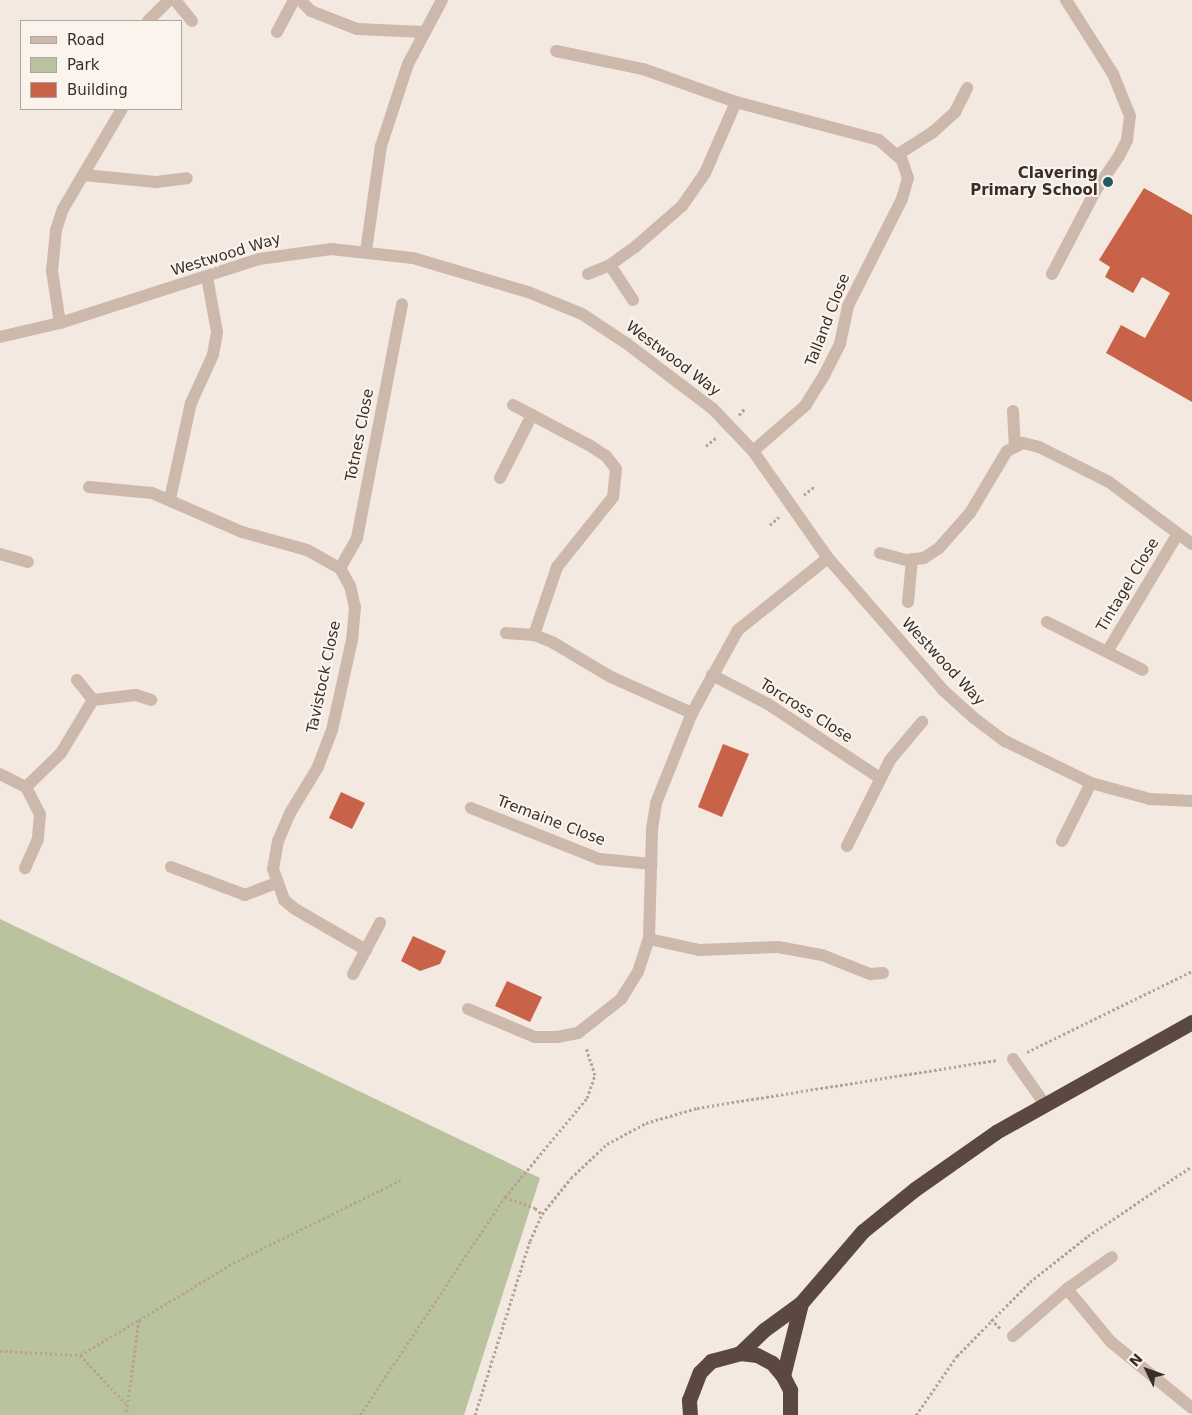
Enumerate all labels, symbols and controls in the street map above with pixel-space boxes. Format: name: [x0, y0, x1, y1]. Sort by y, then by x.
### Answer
legend: [20, 20, 182, 110]
text: Road: [67, 31, 105, 49]
text: Park: [67, 56, 99, 74]
text: Building: [67, 81, 128, 99]
place label: Clavering Primary School: [970, 164, 1098, 199]
marker: Clavering Primary School: [1102, 176, 1114, 188]
street label: Westwood Way: [169, 230, 283, 280]
street label: Talland Close: [802, 271, 854, 369]
street label: Westwood Way: [622, 318, 724, 400]
street label: Totnes Close: [342, 387, 378, 483]
street label: Tintagel Close: [1093, 535, 1163, 635]
street label: Westwood Way: [898, 614, 988, 710]
street label: Tavistock Close: [303, 619, 345, 735]
street label: Torcross Close: [756, 675, 856, 747]
street label: Tremaine Close: [494, 792, 608, 850]
north arrow: [1122, 1345, 1172, 1395]
text: N: [1126, 1350, 1146, 1370]

